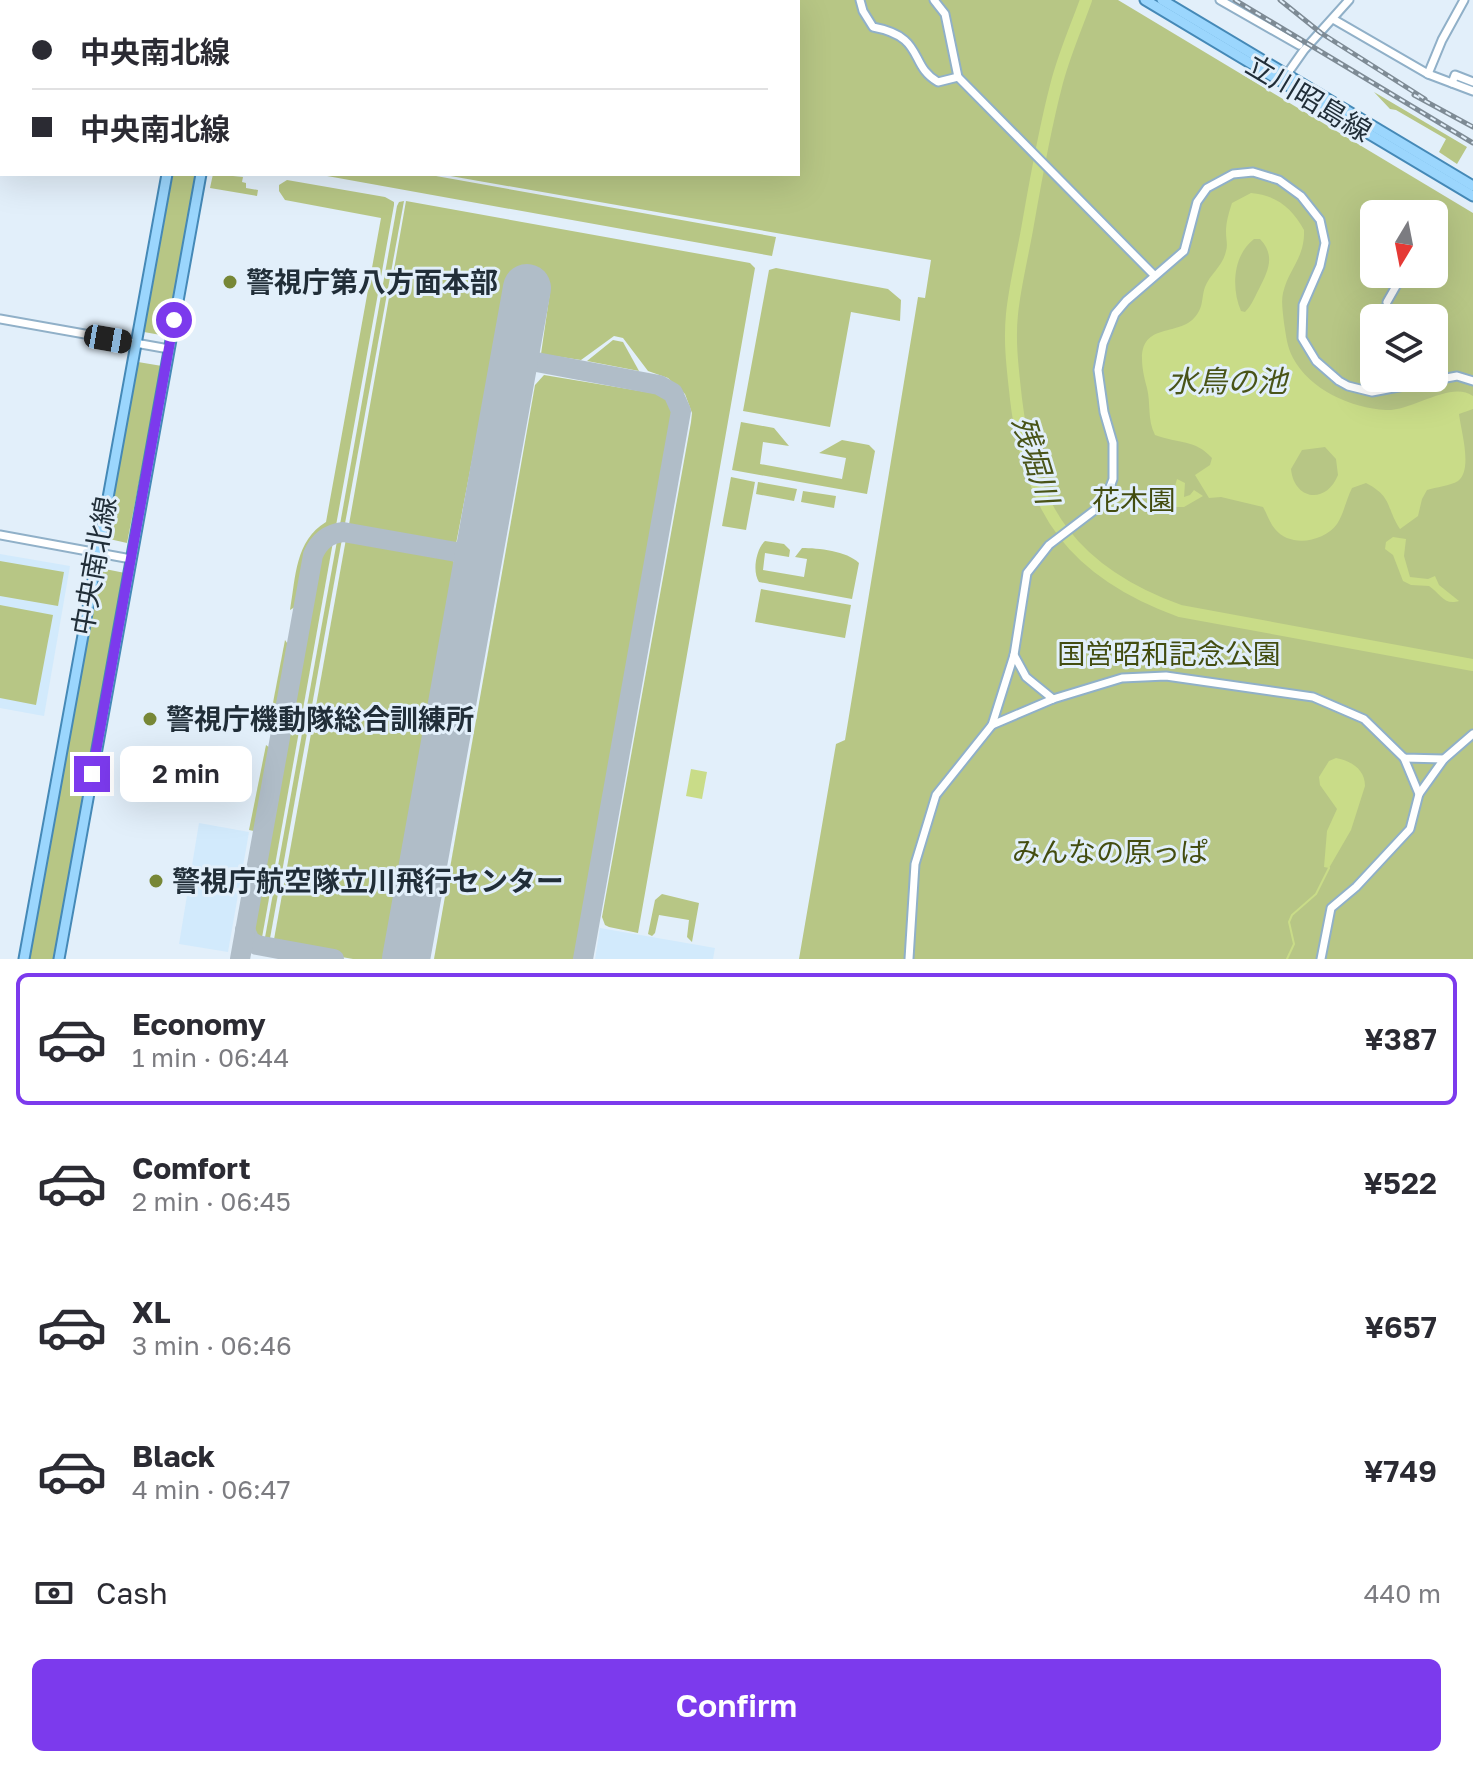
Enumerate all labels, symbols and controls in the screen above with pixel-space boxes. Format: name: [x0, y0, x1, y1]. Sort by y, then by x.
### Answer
text: 中央南北線: [80, 34, 230, 70]
street label: 立川昭島線: [1241, 47, 1378, 148]
text: 中央南北線: [80, 111, 230, 147]
north arrow: [1360, 200, 1448, 288]
map controls: [1360, 200, 1448, 392]
place label: 警視庁第八方面本部: [246, 265, 498, 298]
marker: 警視庁第八方面本部: [221, 273, 239, 291]
route start: [156, 302, 192, 338]
button: layers: [1360, 304, 1448, 392]
car: [82, 323, 134, 355]
water label: 水鳥の池: [1167, 363, 1290, 399]
water label: 残堀川: [1006, 411, 1067, 511]
park label: 花木園: [1092, 483, 1176, 516]
street label: 中央南北線: [65, 494, 122, 638]
park label: 国営昭和記念公園: [1057, 637, 1281, 670]
place label: 警視庁機動隊総合訓練所: [166, 702, 474, 735]
marker: 警視庁機動隊総合訓練所: [141, 710, 159, 728]
callout: 2 min: [120, 746, 252, 802]
route end: [74, 756, 110, 792]
text: 2 min: [152, 758, 220, 789]
park label: みんなの原っぱ: [1012, 835, 1208, 868]
place label: 警視庁航空隊立川飛行センター: [172, 864, 564, 897]
marker: 警視庁航空隊立川飛行センター: [147, 872, 165, 890]
icon: car: [36, 1003, 108, 1075]
text: Economy: [132, 1006, 266, 1042]
text: ¥387: [1364, 1021, 1437, 1057]
text: 1 min · 06:44: [132, 1042, 289, 1073]
icon: car: [36, 1147, 108, 1219]
text: Comfort: [132, 1150, 251, 1186]
text: ¥522: [1364, 1165, 1437, 1201]
text: 2 min · 06:45: [132, 1186, 291, 1217]
icon: car: [36, 1291, 108, 1363]
text: XL: [132, 1294, 171, 1330]
text: ¥657: [1365, 1309, 1437, 1345]
text: 3 min · 06:46: [132, 1330, 292, 1361]
icon: car: [36, 1435, 108, 1507]
text: Black: [132, 1438, 215, 1474]
text: ¥749: [1364, 1453, 1437, 1489]
text: 4 min · 06:47: [132, 1474, 290, 1505]
icon: cash: [32, 1571, 76, 1615]
text: Cash: [96, 1575, 168, 1611]
text: 440 m: [1364, 1578, 1441, 1609]
button: Confirm: [32, 1659, 1441, 1751]

